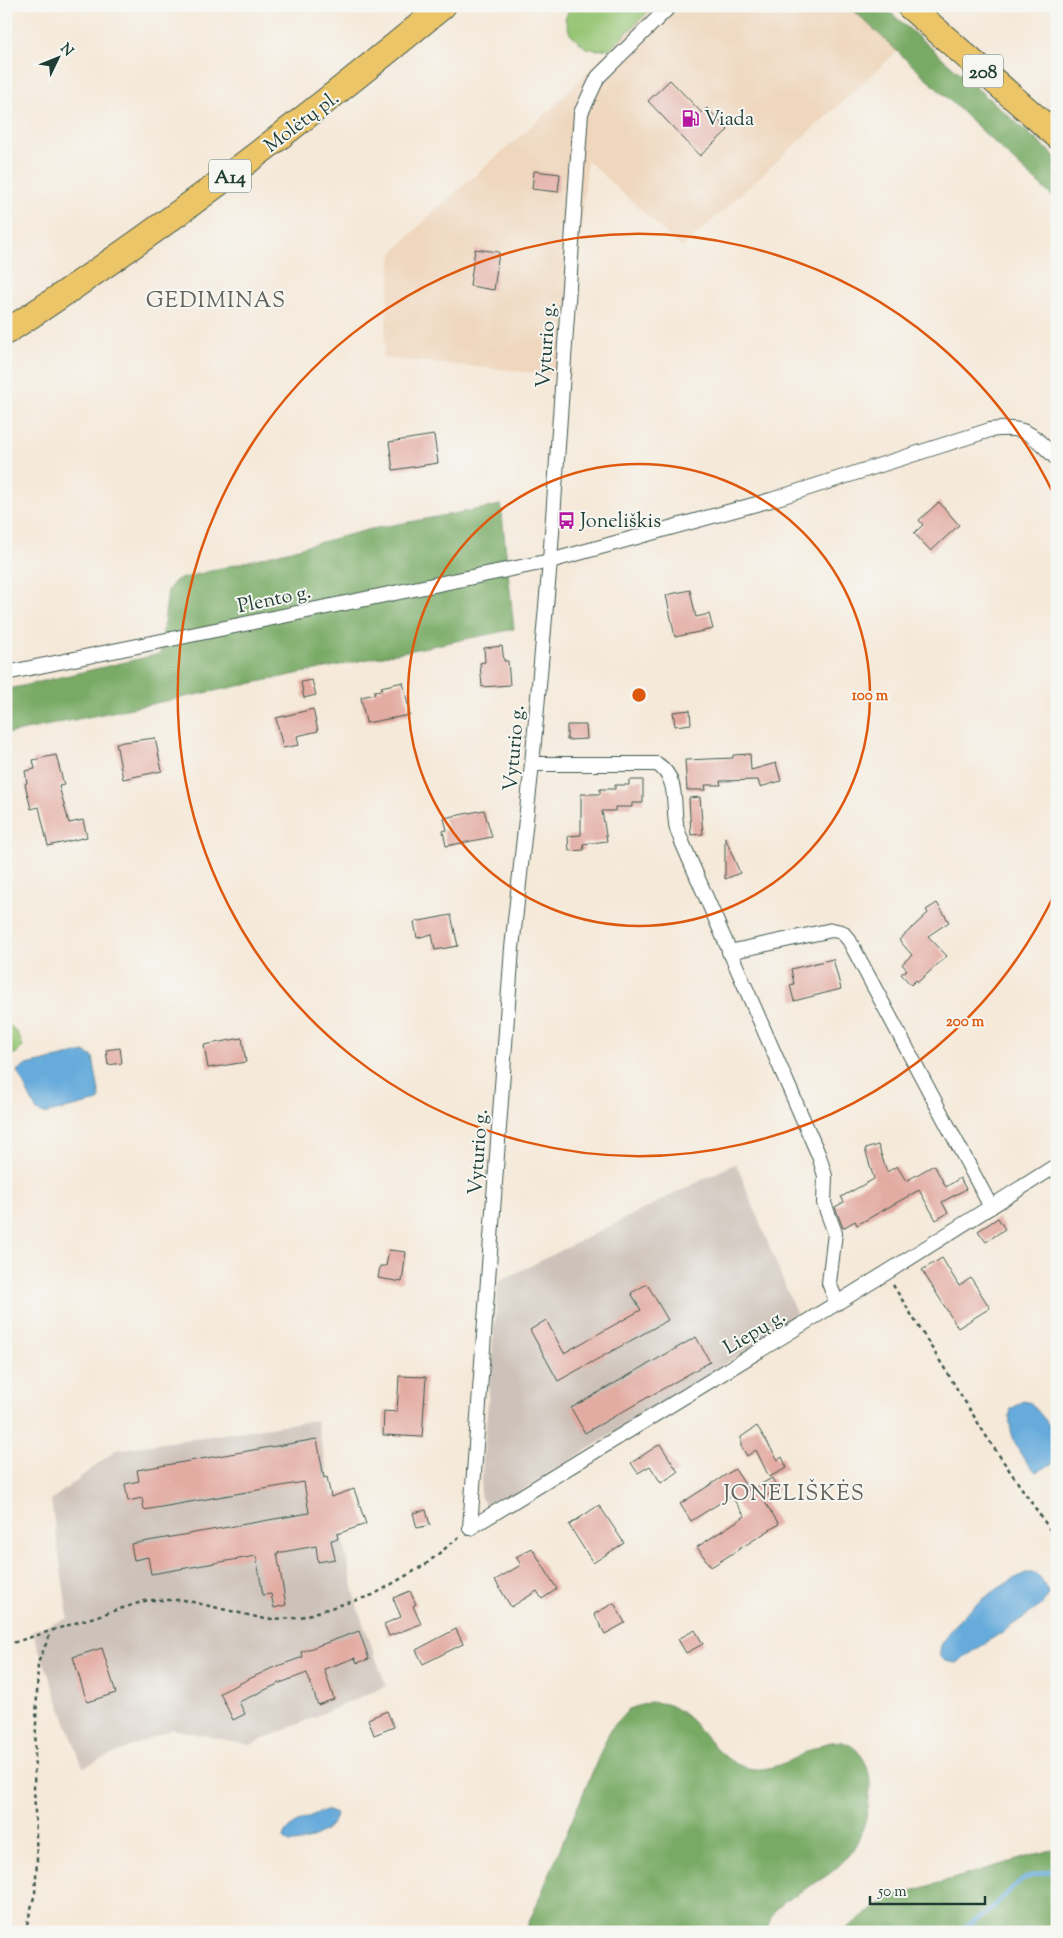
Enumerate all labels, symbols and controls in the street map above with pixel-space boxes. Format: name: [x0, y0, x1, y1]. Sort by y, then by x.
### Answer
north arrow: [32, 32, 82, 82]
text: N: [55, 40, 77, 61]
road number: 208: [963, 54, 1003, 88]
street label: Molėtų pl.: [259, 85, 346, 161]
place label: Viada: [704, 106, 754, 135]
fuel station icon: Viada: [680, 108, 700, 128]
road number: A14: [209, 160, 251, 192]
district label: GEDIMINAS: [146, 286, 286, 318]
street label: Vyturio g.: [530, 301, 565, 389]
place label: Joneliškis: [579, 508, 661, 537]
bus stop icon: Joneliškis: [556, 510, 576, 530]
street label: Plento g.: [235, 579, 314, 622]
centre of rings: [630, 686, 648, 704]
text: 100 m: [852, 686, 889, 707]
street label: Vyturio g.: [497, 704, 534, 793]
text: 200 m: [946, 1012, 985, 1033]
street label: Vyturio g.: [462, 1108, 497, 1196]
street label: Liepų g.: [718, 1303, 792, 1363]
district label: JONELIŠKĖS: [722, 1478, 865, 1511]
scale bar: [870, 1873, 986, 1905]
text: 50 m: [877, 1882, 907, 1903]

